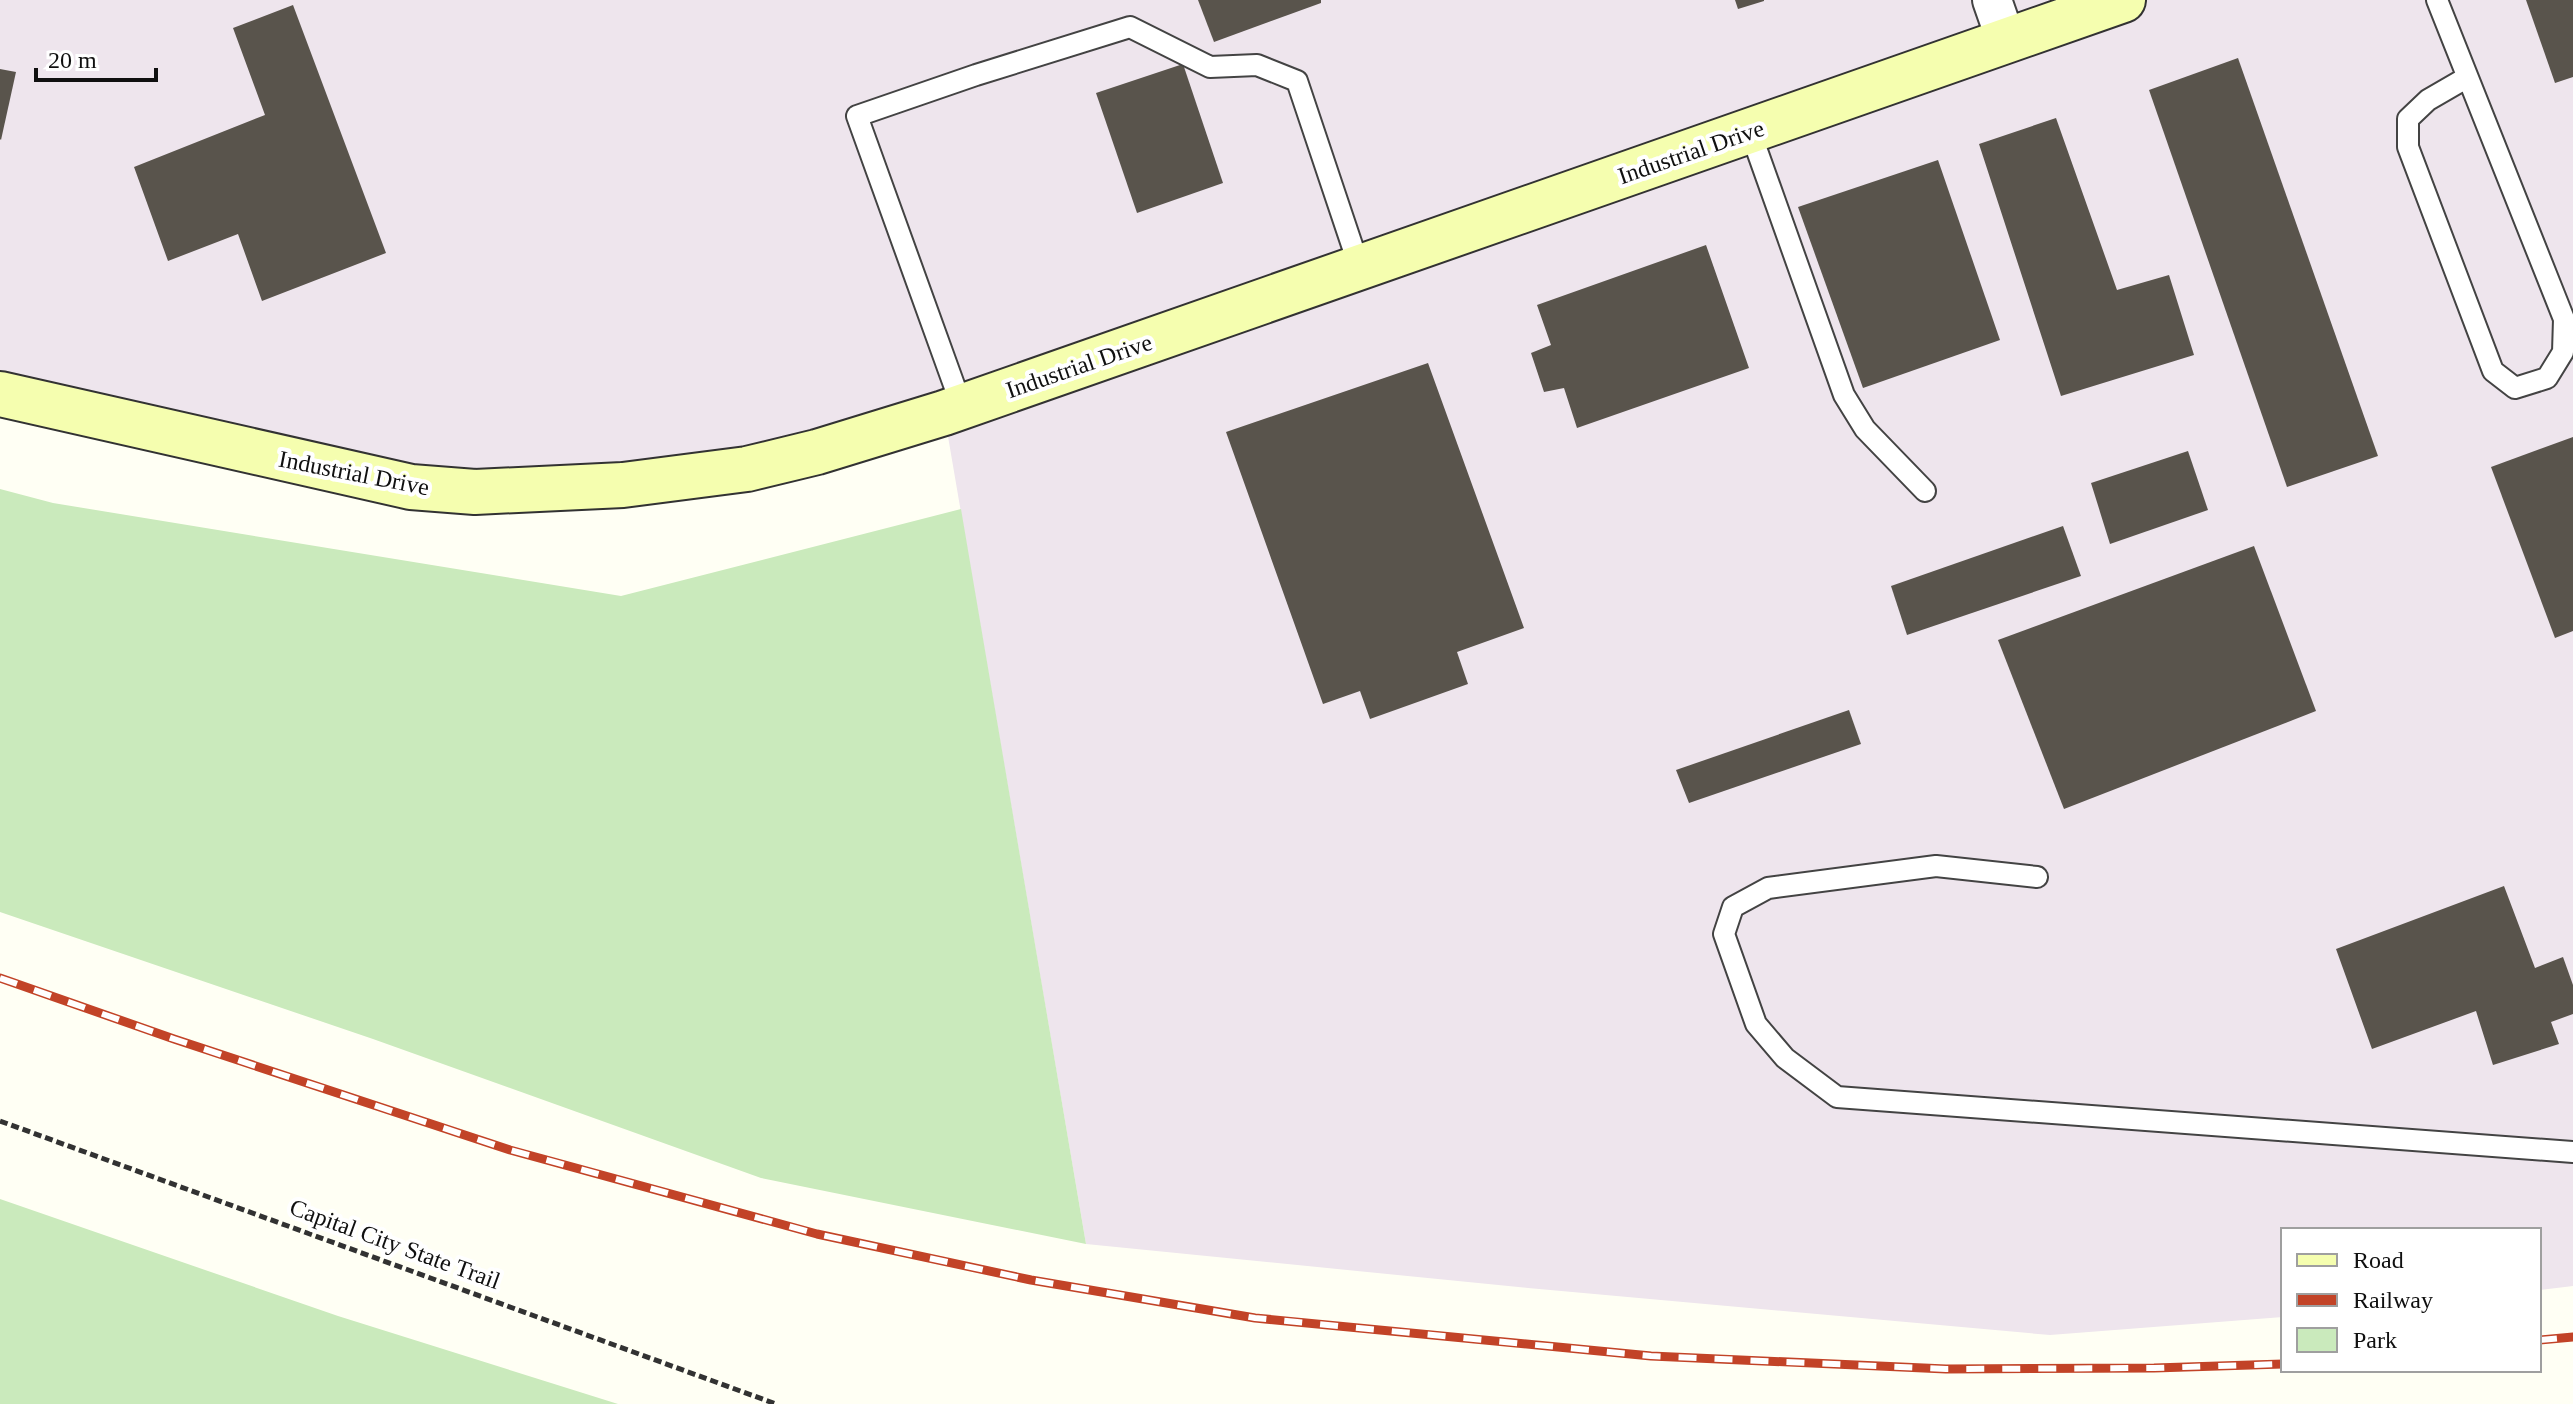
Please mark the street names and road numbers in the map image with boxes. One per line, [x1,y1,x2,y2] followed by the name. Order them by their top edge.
[1615,115,1767,189] street label: Industrial Drive
[1003,329,1155,403] street label: Industrial Drive
[277,446,431,500] street label: Industrial Drive
[286,1194,504,1294] street label: Capital City State Trail

